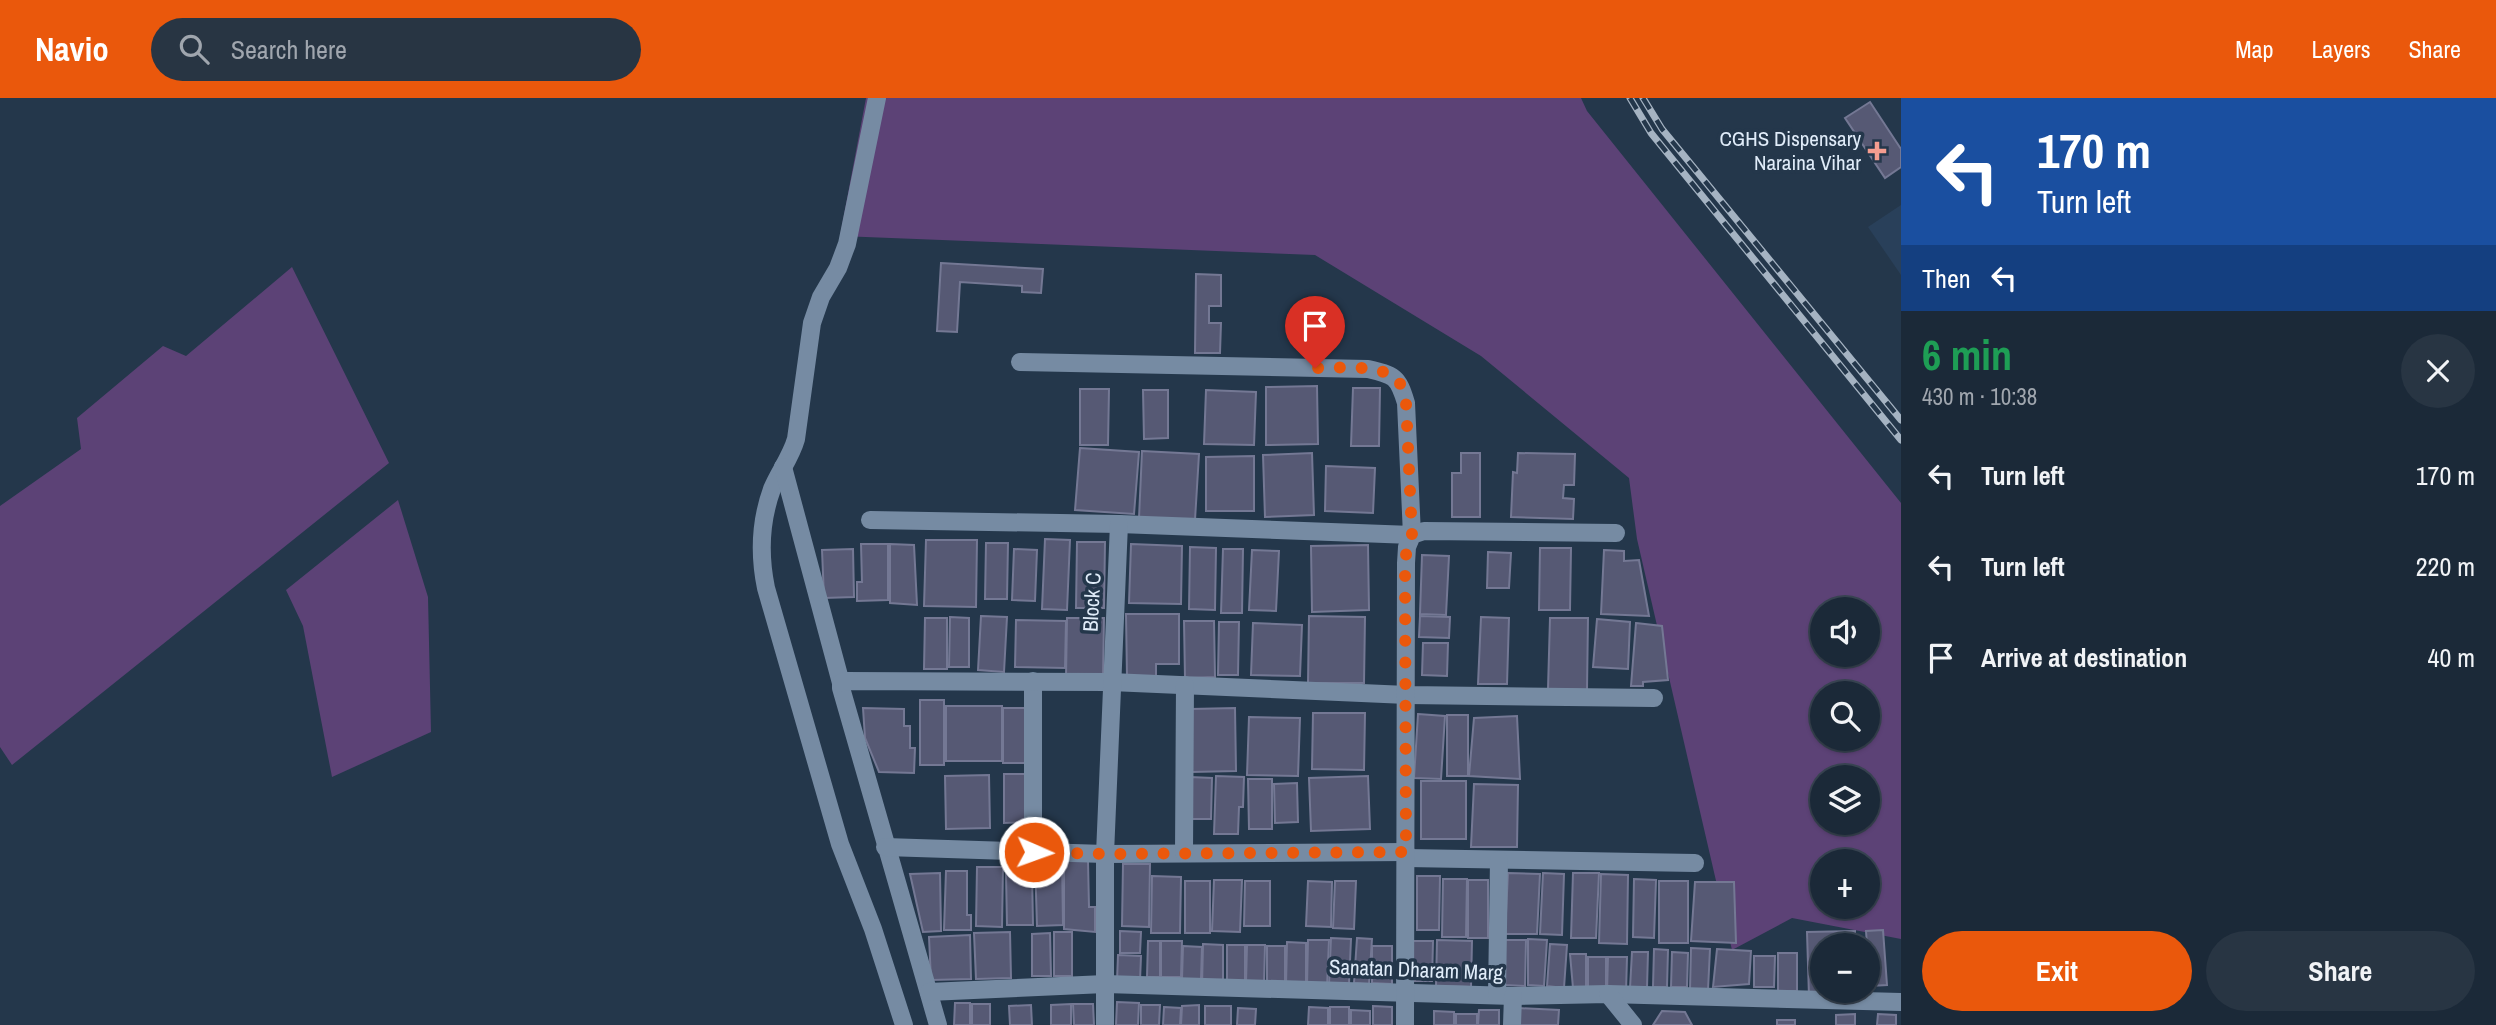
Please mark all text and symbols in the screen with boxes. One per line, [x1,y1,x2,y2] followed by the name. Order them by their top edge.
[151,18,641,81] search box
[35,27,109,71] text: Navio
[175,30,213,68] icon: search
[231,32,347,67] text: Search here
[2235,33,2273,65] text: Map
[2311,33,2370,65] text: Layers
[2408,33,2461,65] text: Share
[2037,117,2151,183] text: 170 m
[1719,124,1861,177] place label: CGHS Dispensary Naraina Vihar
[1922,126,2013,217] icon: left
[1867,141,1887,161] marker: CGHS Dispensary Naraina Vihar
[2037,180,2131,223] text: Turn left
[1985,259,2023,297] icon: left
[1922,261,1971,296] text: Then
[1285,296,1345,368] pin
[1296,307,1334,345] icon: arrive
[1922,327,2012,383] text: 6 min
[2401,334,2475,408] button: close
[1922,381,2037,412] text: 430 m · 10:38
[1922,457,1960,495] icon: left
[1981,458,2065,493] text: Turn left
[2416,458,2475,493] text: 170 m
[1922,548,1960,586] icon: left
[1981,549,2065,584] text: Turn left
[2416,549,2475,584] text: 220 m
[1075,572,1108,632] street label: Block C
[1810,597,1880,1003] map controls
[1810,597,1880,667] button: sound
[1922,639,1960,677] icon: arrive
[1981,640,2187,675] text: Arrive at destination
[2428,640,2475,675] text: 40 m
[1810,681,1880,751] button: search
[1810,765,1880,835] button: layers
[997,815,1071,889] position arrow
[1810,849,1880,919] button: +
[1922,931,2192,1011] button: Exit
[2206,931,2475,1011] button: Share
[1810,933,1880,1003] button: −
[1328,952,1504,987] street label: Sanatan Dharam Marg

